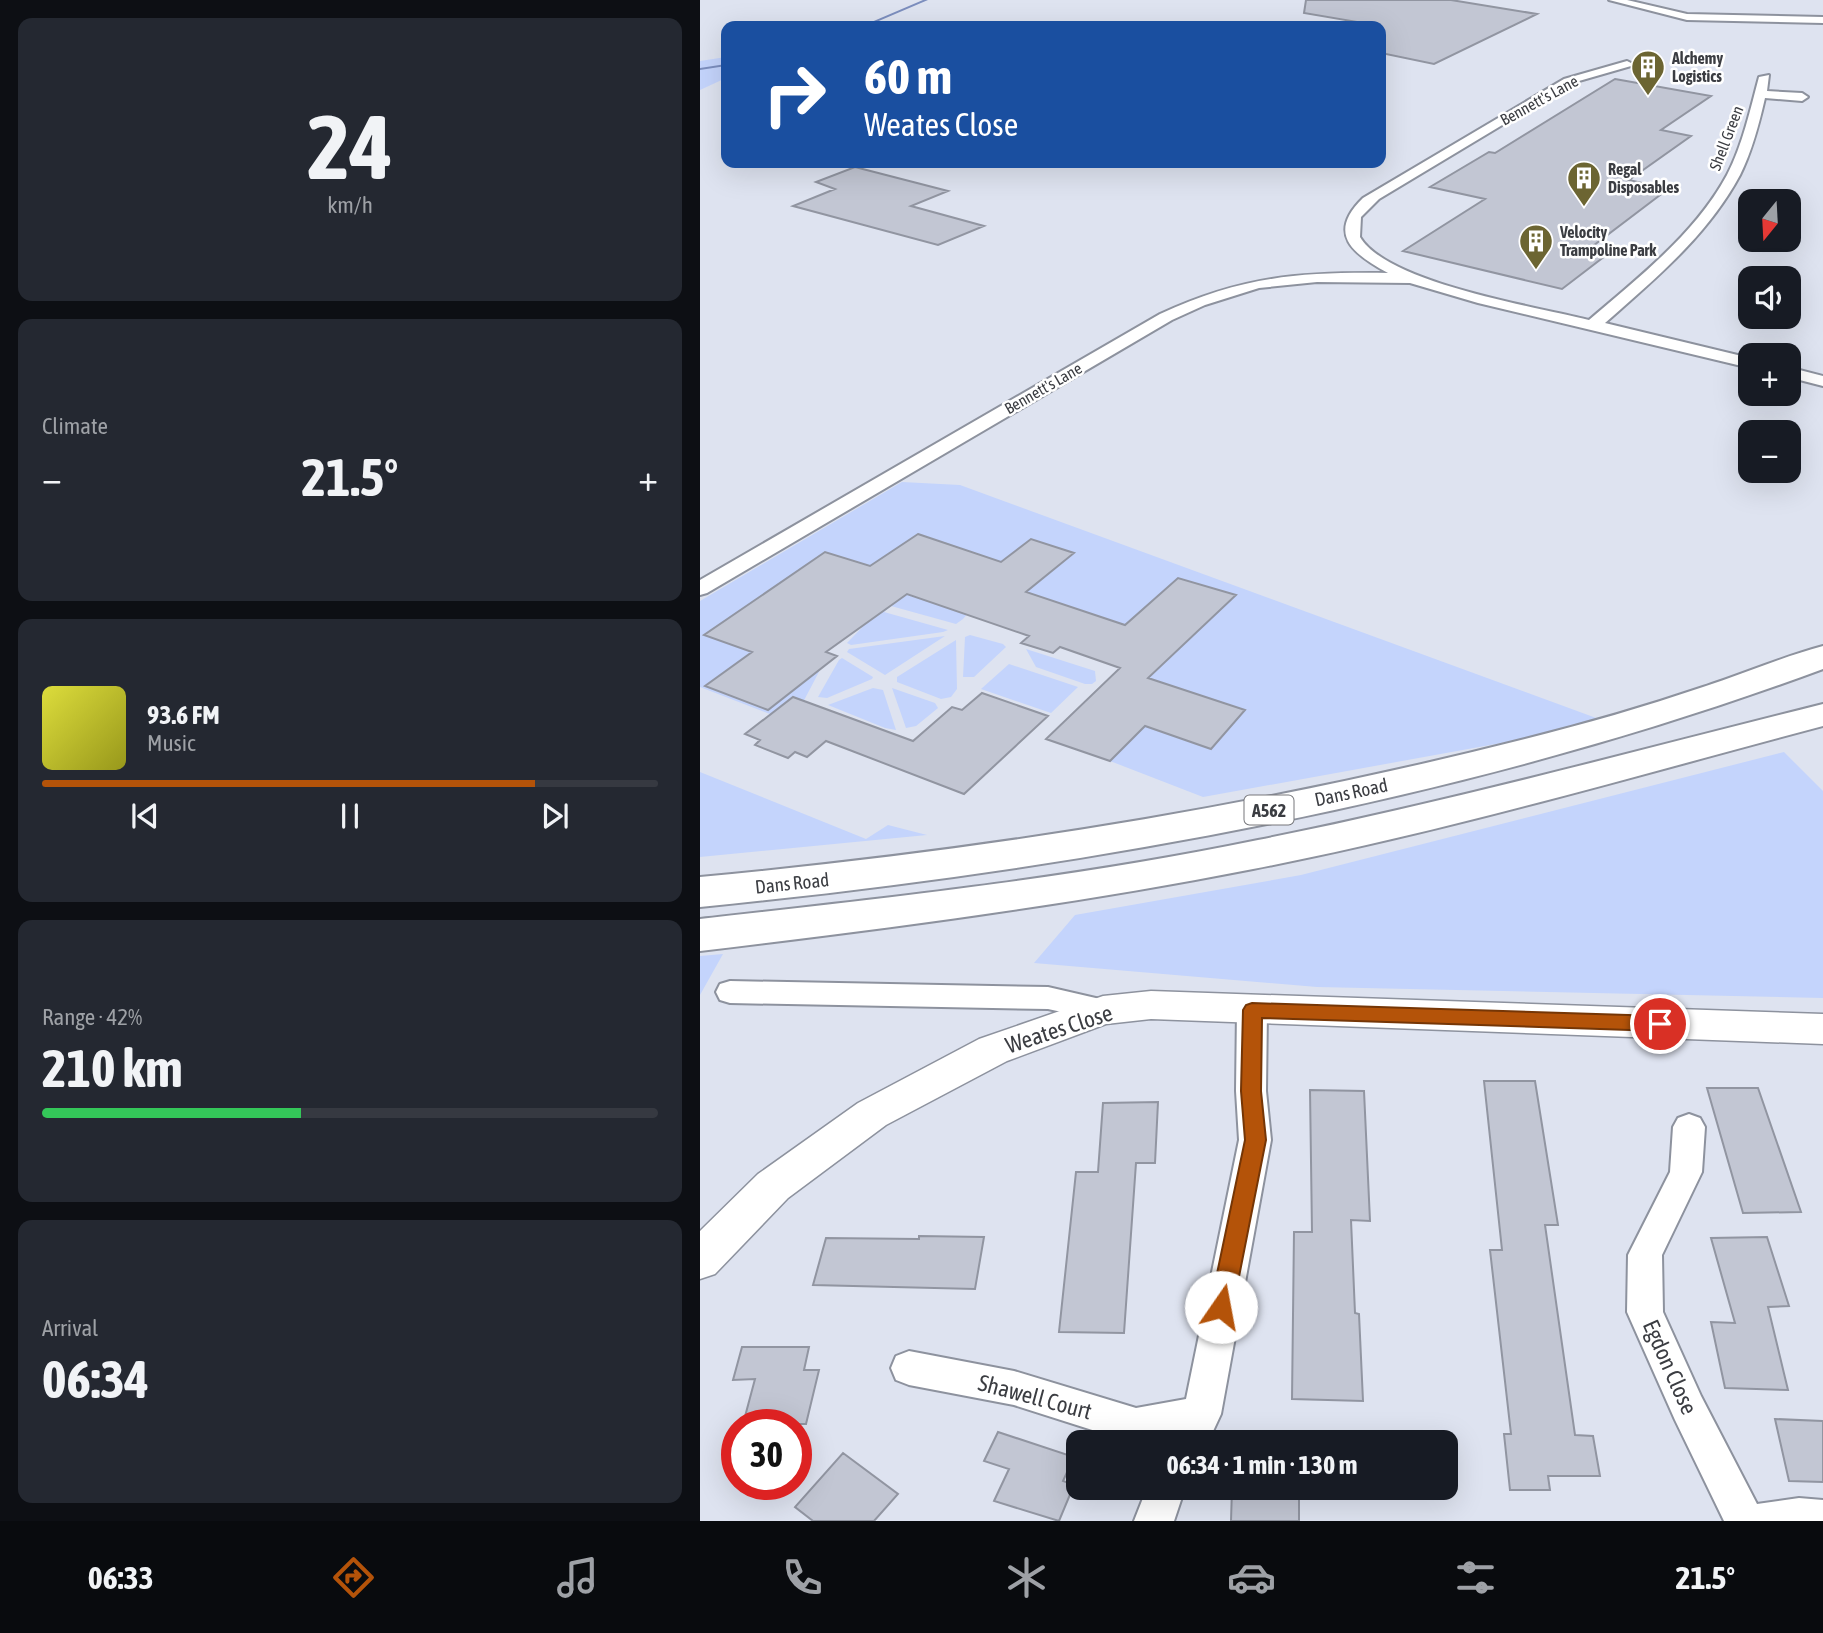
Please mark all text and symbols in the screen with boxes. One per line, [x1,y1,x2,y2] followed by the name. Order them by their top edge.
[864,48,952,104] text: 60 m
[1629,48,1667,97] building icon: Alchemy Logistics
[749,49,840,140] icon: right
[1671,49,1723,85] place label: Alchemy Logistics
[1497,71,1581,129] street label: Bennett's Lane
[307,94,393,198] text: 24
[1705,103,1747,173] street label: Shell Green
[864,106,1018,143] text: Weates Close
[1565,159,1603,208] building icon: Regal Disposables
[1608,160,1679,196] place label: Regal Disposables
[1738,189,1801,252] north arrow
[1738,189,1801,483] map controls
[327,192,373,218] text: km/h
[1517,222,1555,271] building icon: Velocity Trampoline Park
[1559,223,1657,259] place label: Velocity Trampoline Park
[1738,266,1801,329] button: sound
[1738,343,1801,406] button: +
[1001,359,1085,417] street label: Bennett's Lane
[42,413,108,439] text: Climate
[1738,420,1801,483] button: −
[302,447,398,507] text: 21.5°
[42,456,62,499] text: −
[638,456,658,499] text: +
[147,700,220,730] text: 93.6 FM
[147,730,195,756] text: Music
[1312,774,1390,810] street label: Dans Road
[1244,796,1294,824] road number: A562
[126,797,164,835] icon: previous
[331,797,369,835] icon: pause
[536,797,574,835] icon: next
[754,868,830,898] street label: Dans Road
[1630,994,1690,1054] pin
[1002,1000,1116,1058] street label: Weates Close
[42,1004,142,1030] text: Range · 42%
[1641,1005,1679,1043] icon: arrive
[42,1038,183,1098] text: 210 km
[1184,1270,1258,1344] position arrow
[42,1315,98,1341] text: Arrival
[1638,1316,1702,1418] street label: Egdon Close
[42,1349,149,1409] text: 06:34
[975,1369,1095,1425] street label: Shawell Court
[721,1409,812,1500] speed limit sign: 30
[1167,1450,1357,1480] text: 06:34 · 1 min · 130 m
[329,1553,378,1602] icon: directions
[553,1553,602,1602] icon: music
[778,1553,827,1602] icon: phone
[1002,1553,1051,1602] icon: climate
[1227,1553,1276,1602] icon: car
[1451,1553,1500,1602] icon: filters
[88,1559,154,1596] text: 06:33
[1676,1559,1735,1596] text: 21.5°

